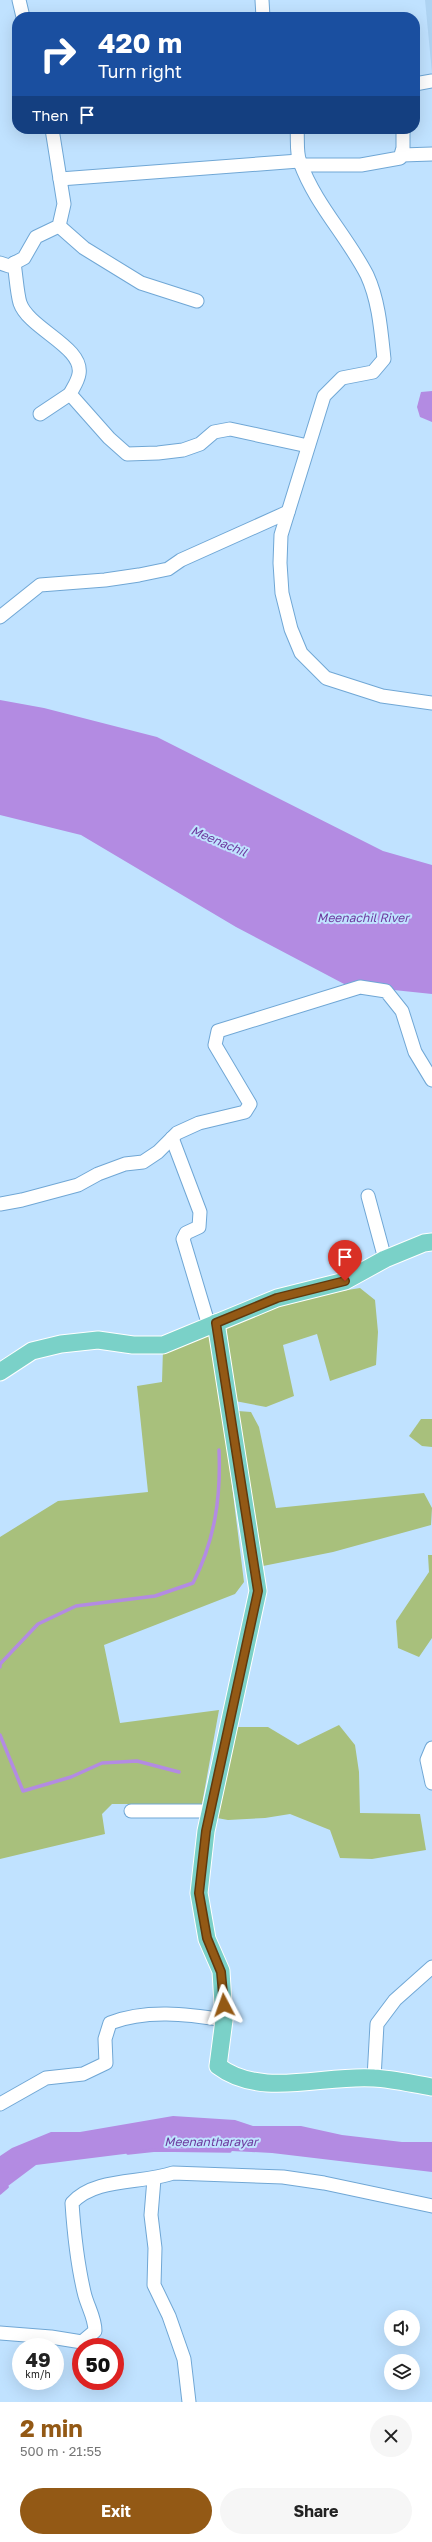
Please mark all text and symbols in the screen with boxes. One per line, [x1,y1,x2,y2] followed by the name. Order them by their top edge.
[98,26,182,59] text: 420 m
[32,28,84,80] icon: right
[98,60,182,82] text: Turn right
[76,104,98,126] icon: arrive
[32,106,68,124] text: Then
[189,822,250,860] water label: Meenachil
[317,910,411,925] water label: Meenachil River
[328,1240,362,1281] pin
[334,1246,356,1268] icon: arrive
[203,1984,245,2026] position arrow
[164,2134,260,2149] water label: Meenantharayar
[384,2310,420,2390] map controls
[384,2310,420,2346] button: sound
[72,2338,124,2390] speed limit sign: 50
[25,2347,51,2371] text: 49
[384,2354,420,2390] button: layers
[25,2368,51,2380] text: km/h
[20,2413,83,2442] text: 2 min
[370,2415,412,2457] button: close
[20,2443,102,2459] text: 500 m · 21:55
[20,2488,212,2534] button: Exit
[220,2488,412,2534] button: Share

